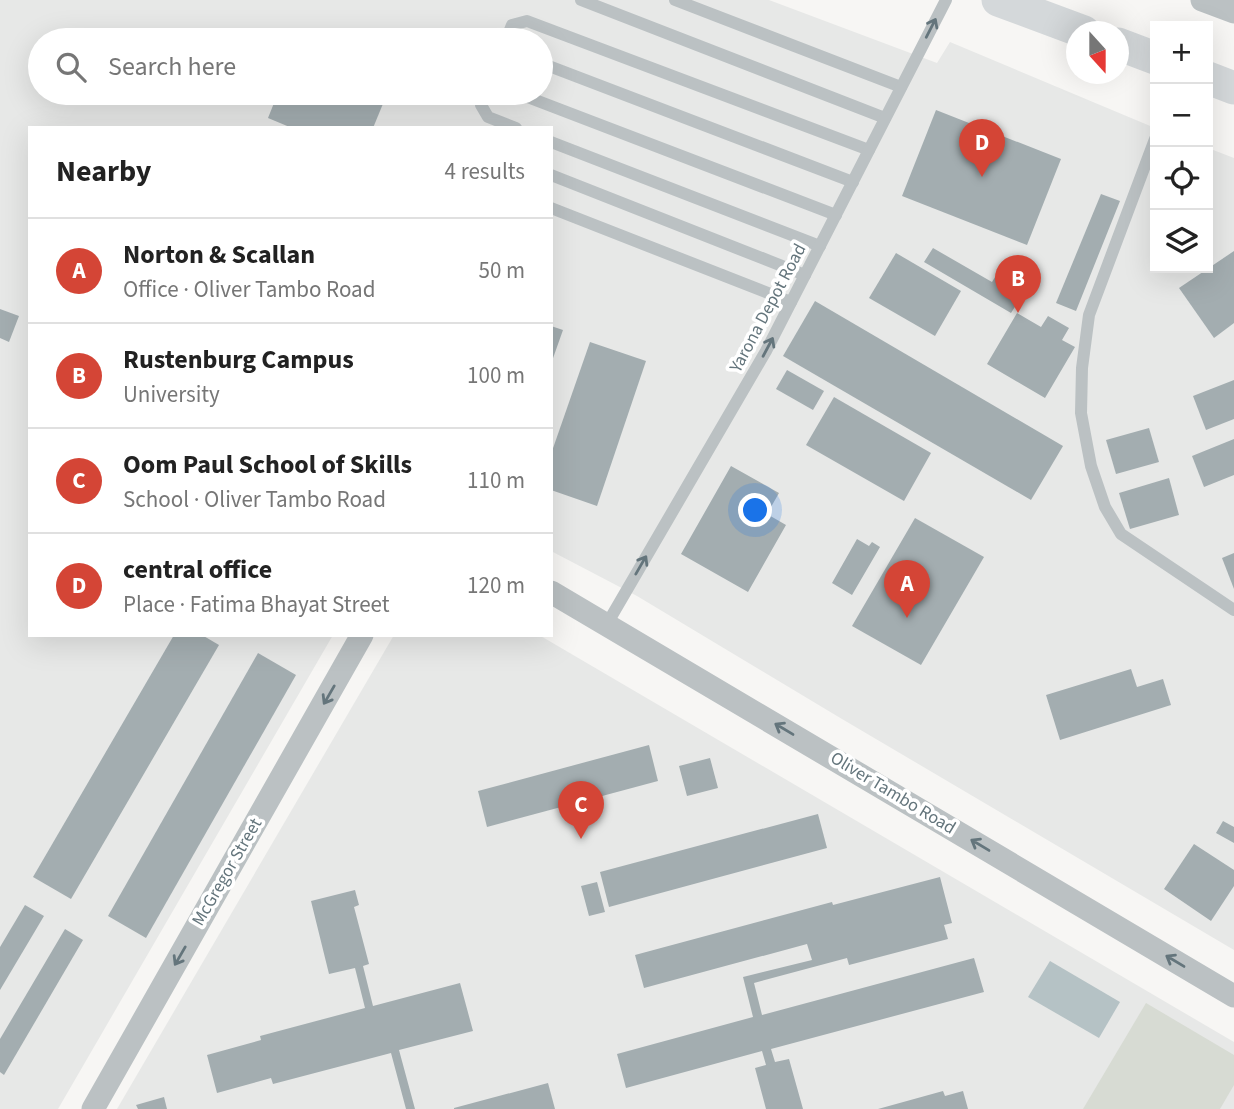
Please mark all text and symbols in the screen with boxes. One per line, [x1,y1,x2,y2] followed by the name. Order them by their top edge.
[925,18,939,39] one-way arrow
[1066,21,1129,84] north arrow
[1150,21,1213,273] map controls
[1150,21,1213,84] button: +
[28,28,553,105] search box
[52,48,90,86] icon: search
[108,48,236,85] text: Search here
[1150,84,1213,147] button: −
[959,119,1005,177] pin: D
[1150,147,1213,210] button: locate
[56,150,151,193] text: Nearby
[445,155,525,188] text: 4 results
[1150,210,1213,273] button: layers
[123,236,315,273] text: Norton & Scallan
[723,239,812,378] street label: Yarona Depot Road
[72,254,86,287] text: A
[478,254,525,287] text: 50 m
[995,255,1041,313] pin: B
[123,273,375,306] text: Office · Oliver Tambo Road
[761,338,775,358] one-way arrow
[123,341,354,378] text: Rustenburg Campus
[72,359,86,392] text: B
[467,359,525,392] text: 100 m
[123,378,220,411] text: University
[123,446,412,483] text: Oom Paul School of Skills
[72,464,86,497] text: C
[467,464,525,497] text: 110 m
[123,483,386,516] text: School · Oliver Tambo Road
[738,493,772,527] your location
[123,551,272,588] text: central office
[635,556,649,576] one-way arrow
[884,560,930,618] pin: A
[72,569,86,602] text: D
[467,569,525,602] text: 120 m
[123,588,390,621] text: Place · Fatima Bhayat Street
[322,684,336,704] one-way arrow
[774,722,794,736] one-way arrow
[826,746,960,840] street label: Oliver Tambo Road
[558,781,604,839] pin: C
[186,813,268,931] street label: McGregor Street
[970,838,990,852] one-way arrow
[173,945,186,966] one-way arrow
[1166,954,1186,968] one-way arrow

